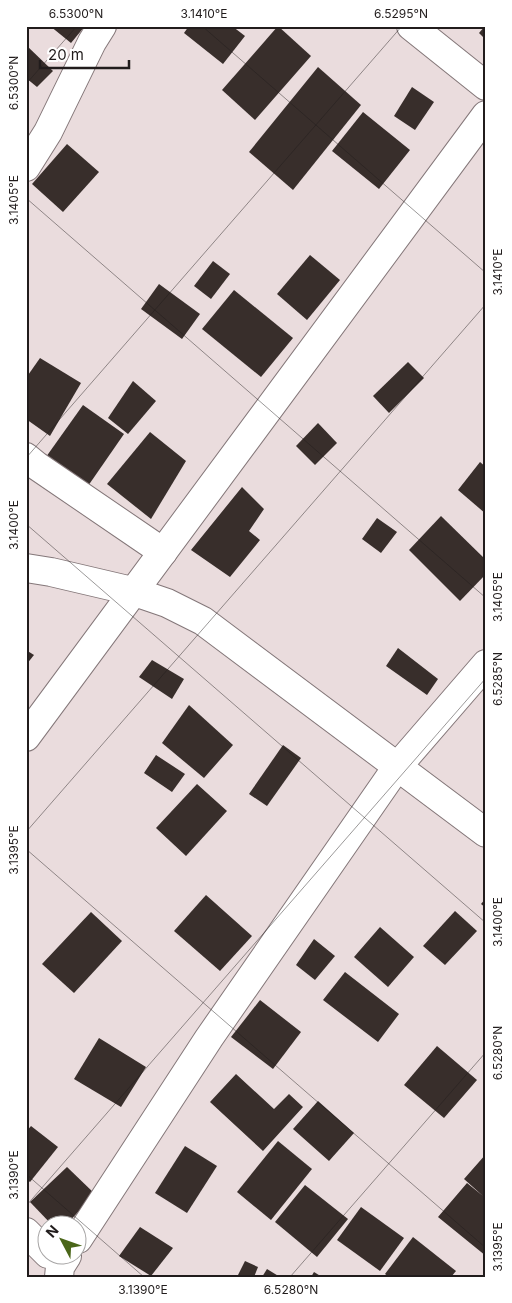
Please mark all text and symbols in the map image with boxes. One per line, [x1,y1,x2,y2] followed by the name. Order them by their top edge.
[49,6,103,21] text: 6.5300°N
[180,6,228,21] text: 3.1410°E
[374,6,428,21] text: 6.5295°N
[40,38,129,70] scale bar
[48,45,84,64] text: 20 m
[6,56,21,110] text: 6.5300°N
[6,175,21,225] text: 3.1405°E
[490,248,505,296] text: 3.1410°E
[6,500,21,550] text: 3.1400°E
[490,572,505,622] text: 3.1405°E
[490,652,505,706] text: 6.5285°N
[6,825,21,875] text: 3.1395°E
[490,897,505,947] text: 3.1400°E
[490,1026,505,1080] text: 6.5280°N
[6,1150,21,1200] text: 3.1390°E
[38,1216,88,1266] north arrow
[42,1222,62,1241] text: N
[490,1222,505,1272] text: 3.1395°E
[118,1282,168,1297] text: 3.1390°E
[264,1282,318,1297] text: 6.5280°N

